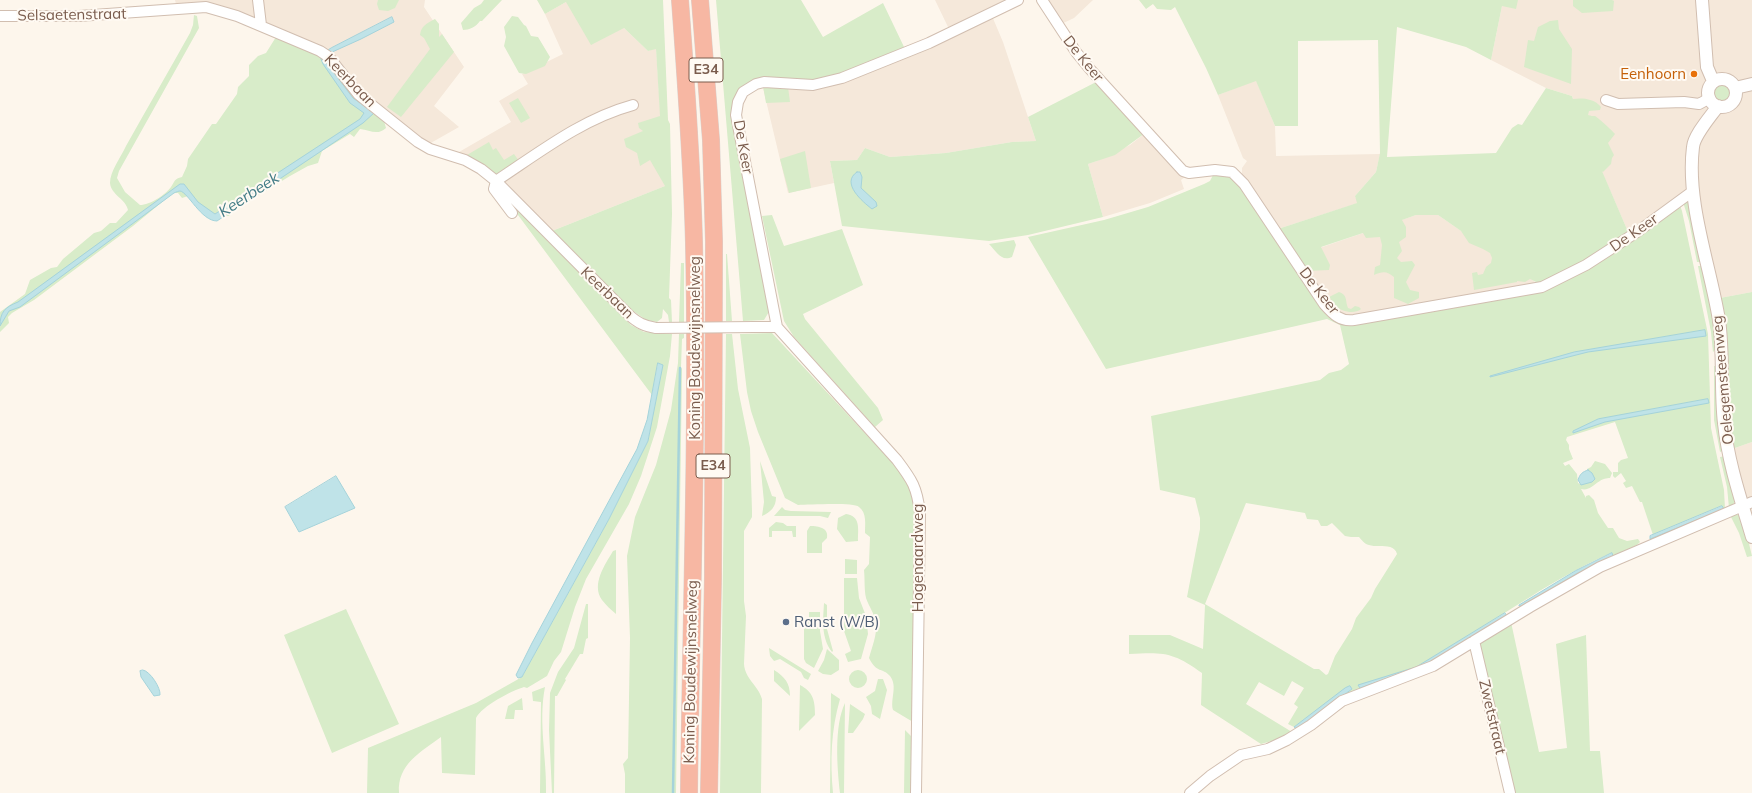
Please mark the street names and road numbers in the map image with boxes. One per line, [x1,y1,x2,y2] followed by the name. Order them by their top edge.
[17,5,127,25] street label: Selsaetenstraat
[1059,32,1107,86] street label: De Keer
[320,51,380,111] street label: Keerbaan
[689,58,723,82] road number: E34
[729,119,757,175] street label: De Keer
[1607,210,1661,256] street label: De Keer
[686,256,704,440] street label: Koning Boudewijnsnelweg
[577,263,637,323] street label: Keerbaan
[1295,264,1343,318] street label: De Keer
[1708,315,1738,445] street label: Oelegemsteenweg
[696,454,730,478] road number: E34
[909,504,927,612] street label: Hogenaardweg
[680,580,702,764] street label: Koning Boudewijnsnelweg
[1475,678,1509,756] street label: Zwetstraat

